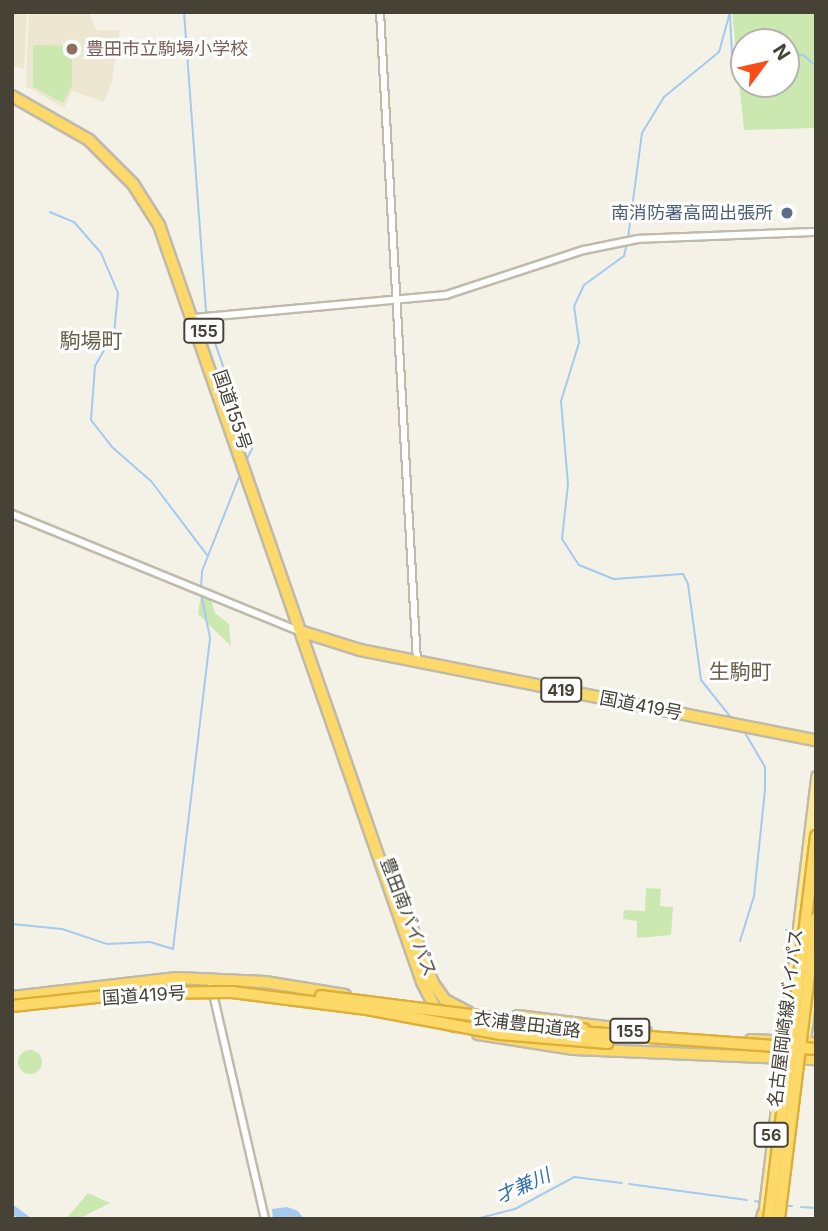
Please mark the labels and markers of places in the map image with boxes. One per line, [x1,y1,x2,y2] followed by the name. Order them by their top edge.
[86,38,248,60] place label: 豊田市立駒場小学校
[64,41,80,57] marker: 豊田市立駒場小学校
[611,202,773,224] place label: 南消防署高岡出張所
[779,205,795,221] marker: 南消防署高岡出張所

